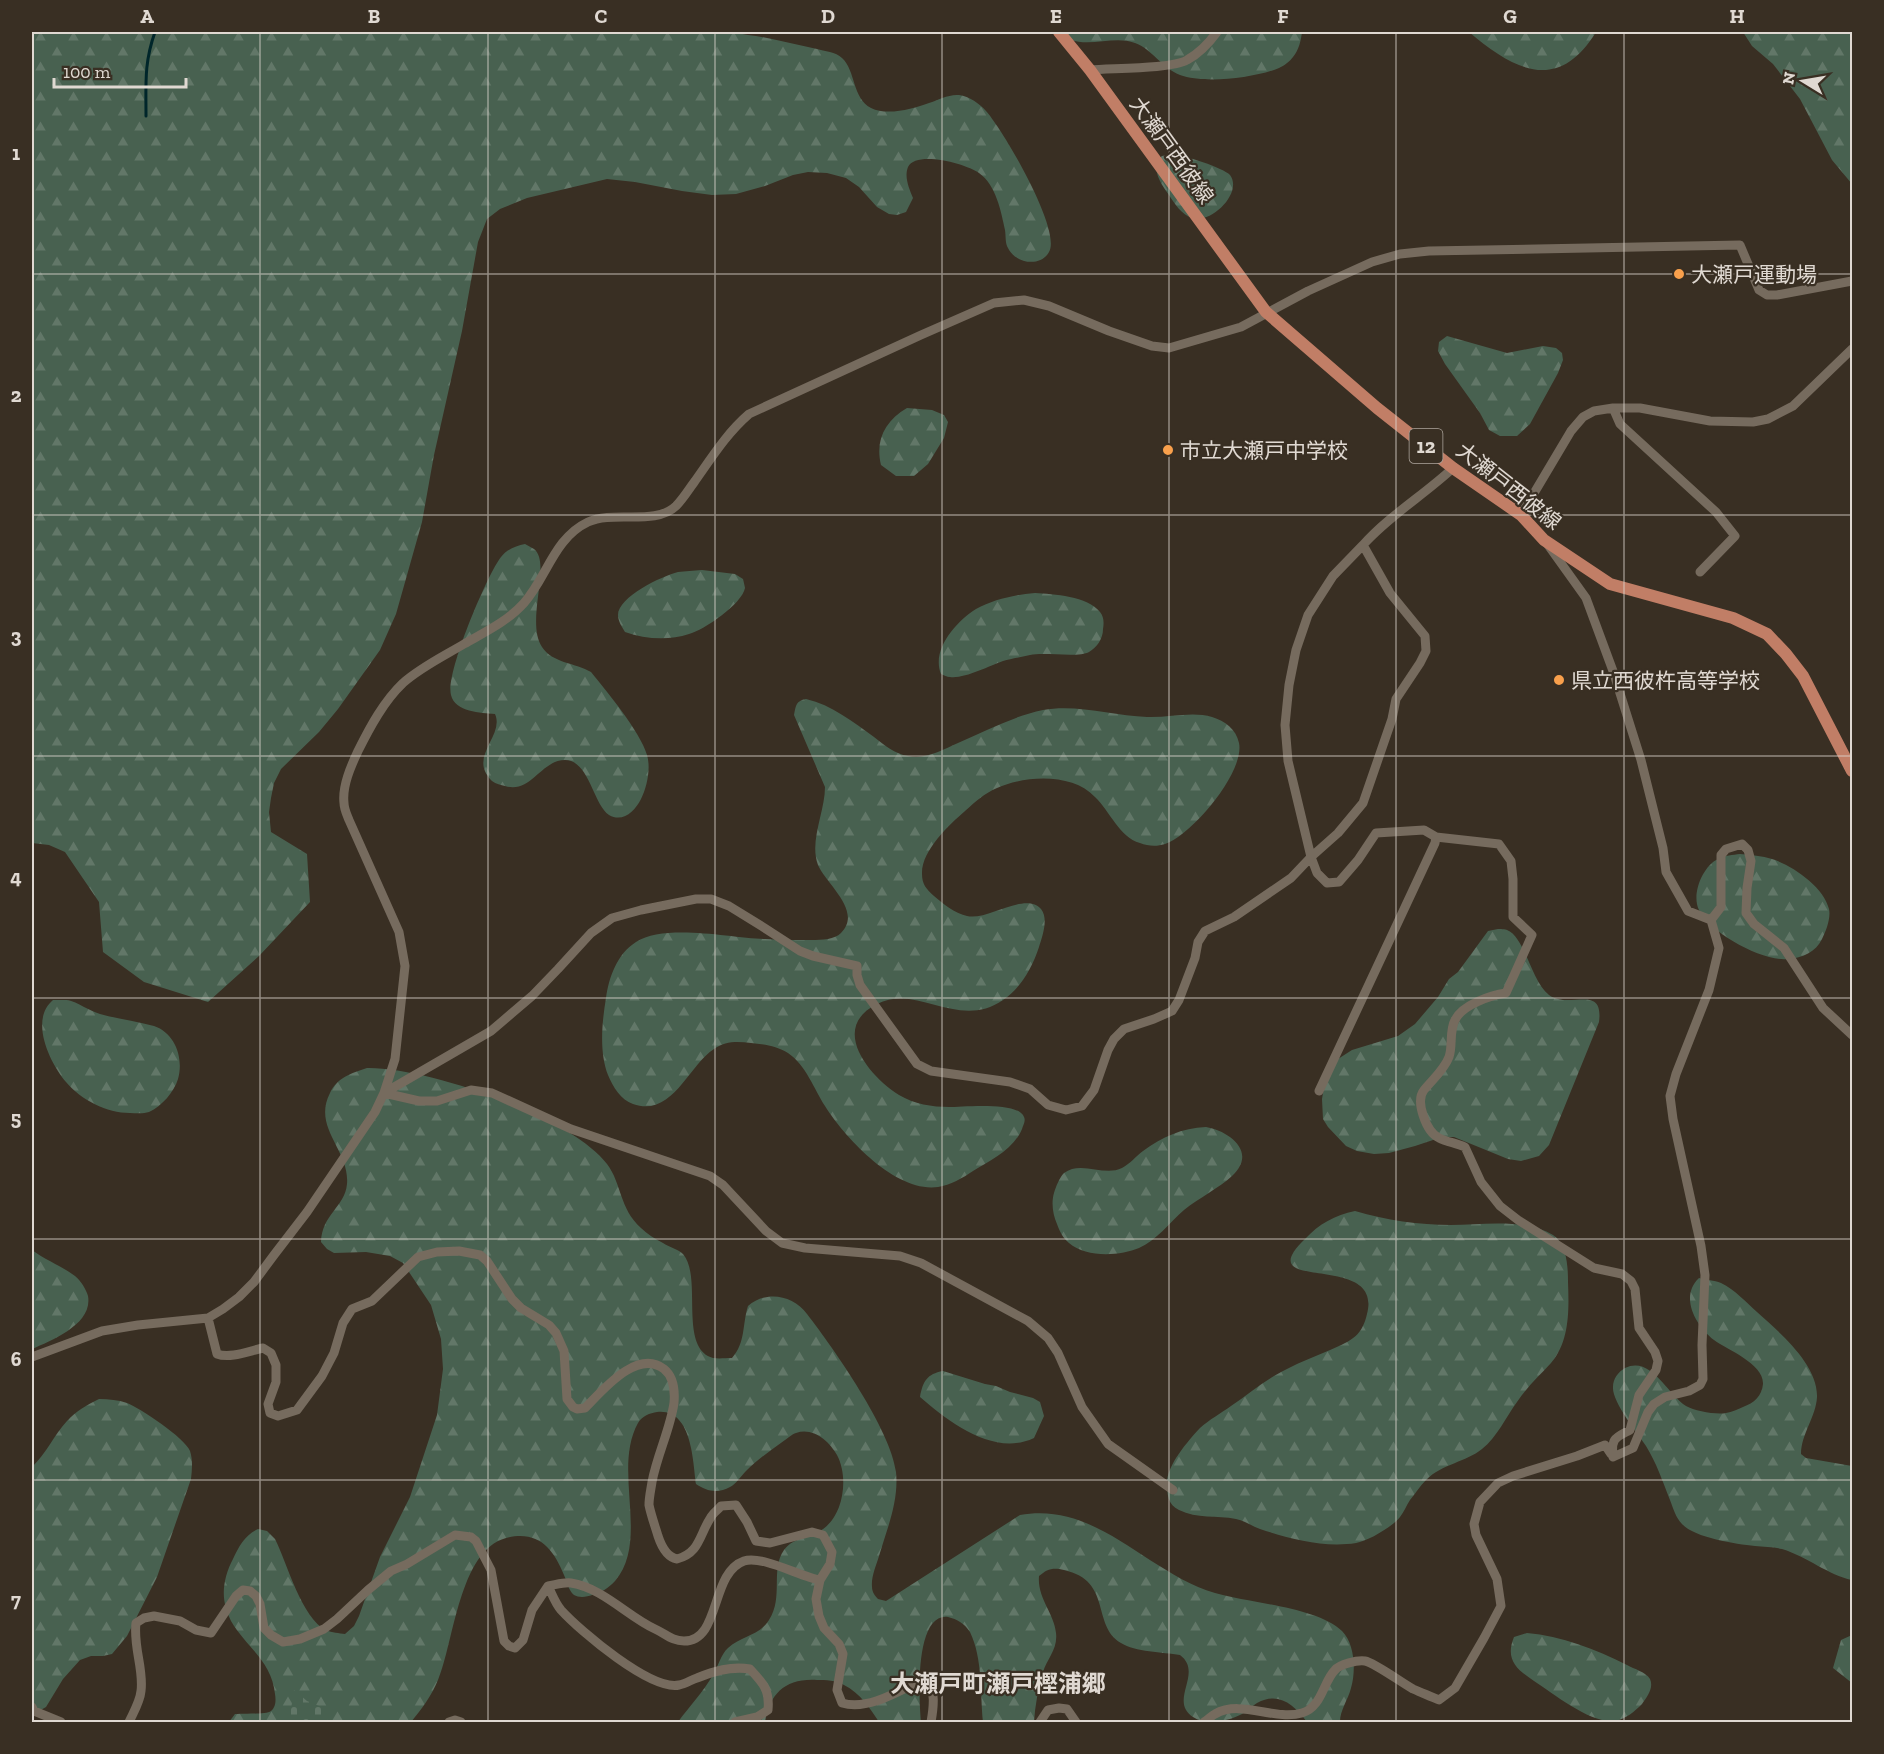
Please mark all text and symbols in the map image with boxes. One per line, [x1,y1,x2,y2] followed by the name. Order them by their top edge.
[140,4,154,28] text: A
[368,4,380,28] text: B
[595,4,608,28] text: C
[821,4,835,28] text: D
[1050,4,1062,28] text: E
[1277,4,1289,28] text: F
[1503,4,1517,28] text: G
[1729,4,1745,28] text: H
[54,51,186,89] scale bar
[1773,51,1833,111] north arrow
[63,61,111,83] text: 100 m
[1778,70,1799,86] text: N
[1125,92,1219,208] street label: 大瀬戸西彼線
[12,141,20,165] text: 1
[1691,262,1817,287] place label: 大瀬戸運動場
[1672,267,1686,281] marker: 大瀬戸運動場
[11,383,22,407] text: 2
[1410,429,1442,463] road number: 12
[1452,437,1566,535] street label: 大瀬戸西彼線
[1180,438,1348,463] place label: 市立大瀬戸中学校
[1161,443,1175,457] marker: 市立大瀬戸中学校
[11,624,22,648] text: 3
[1571,668,1760,693] place label: 県立西彼杵高等学校
[1552,673,1566,687] marker: 県立西彼杵高等学校
[10,865,22,889] text: 4
[11,1106,21,1130] text: 5
[11,1347,22,1371] text: 6
[11,1588,21,1612] text: 7
[890,1669,1106,1698] district label: 大瀬戸町瀬戸樫浦郷

